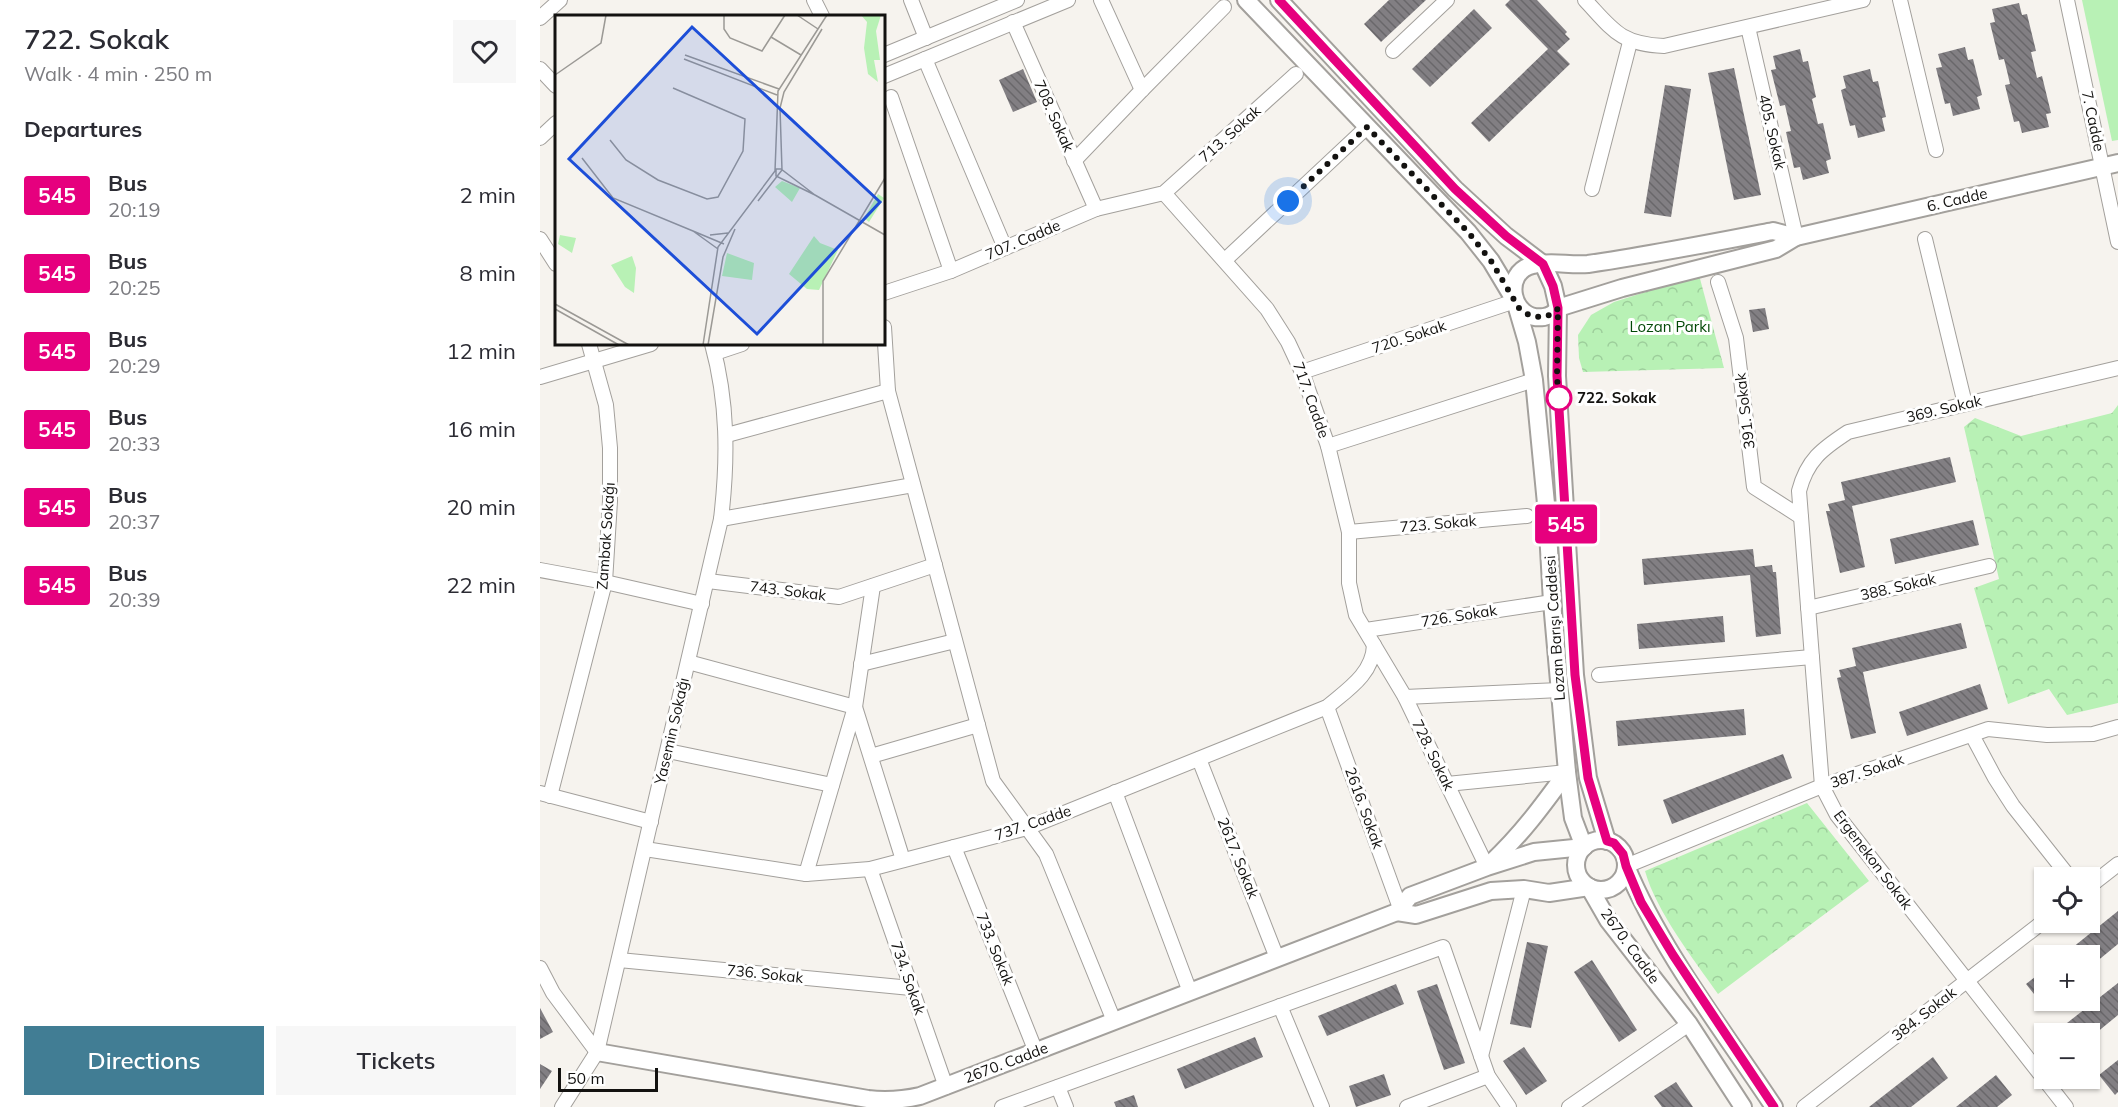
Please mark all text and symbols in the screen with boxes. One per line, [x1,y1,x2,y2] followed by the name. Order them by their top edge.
[555,15,885,345] inset map
[453,20,516,83] button: heart
[24,21,169,56] text: 722. Sokak
[24,61,212,86] text: Walk · 4 min · 250 m
[1030,77,1079,155] street label: 708. Sokak
[2078,89,2109,153] street label: 7. Cadde
[1755,92,1790,172] street label: 405. Sokak
[1195,101,1265,166] street label: 713. Sokak
[24,115,142,143] text: Departures
[108,169,147,197] text: Bus
[460,181,516,209] text: 2 min
[38,182,76,208] text: 545
[1925,183,1989,216] street label: 6. Cadde
[1273,186,1303,216] your location
[108,197,161,222] text: 20:19
[982,215,1063,264] street label: 707. Cadde
[108,247,147,275] text: Bus
[460,259,516,287] text: 8 min
[38,260,76,286] text: 545
[108,275,161,300] text: 20:25
[1369,316,1448,357] street label: 720. Sokak
[1629,317,1711,336] park label: Lozan Parkı
[108,325,147,353] text: Bus
[446,337,516,365] text: 12 min
[38,338,76,364] text: 545
[108,353,161,378] text: 20:29
[1289,359,1334,440] street label: 717. Cadde
[1730,372,1759,450] street label: 391. Sokak
[1546,385,1572,411] marker: 722. Sokak
[1577,388,1657,407] place label: 722. Sokak
[1904,391,1984,426] street label: 369. Sokak
[108,403,147,431] text: Bus
[446,415,516,443] text: 16 min
[38,416,76,442] text: 545
[108,431,161,456] text: 20:33
[108,481,147,509] text: Bus
[592,482,619,590] street label: Zambak Sokağı
[446,493,516,521] text: 20 min
[38,494,76,520] text: 545
[1532,504,1600,544] line badge: 545
[108,509,161,534] text: 20:37
[1399,511,1477,536] street label: 723. Sokak
[1547,511,1585,537] text: 545
[1540,555,1569,701] street label: Lozan Barışı Caddesi
[108,559,147,587] text: Bus
[1858,569,1938,604] street label: 388. Sokak
[446,571,516,599] text: 22 min
[38,572,76,598] text: 545
[749,576,828,605] street label: 743. Sokak
[108,587,161,612] text: 20:39
[1420,600,1499,631] street label: 726. Sokak
[650,676,693,787] street label: Yasemin Sokağı
[1408,716,1459,794] street label: 728. Sokak
[1828,749,1906,792] street label: 387. Sokak
[1341,764,1388,852] street label: 2616. Sokak
[992,801,1074,844] street label: 737. Cadde
[1830,806,1917,913] street label: Ergenekon Sokak
[1214,815,1263,901] street label: 2617. Sokak
[2034,867,2100,1089] map controls
[2034,867,2100,933] button: locate
[1597,904,1664,987] street label: 2670. Cadde
[972,910,1019,988] street label: 733. Sokak
[887,939,930,1017] street label: 734. Sokak
[2034,945,2100,1011] button: +
[726,960,804,987] street label: 736. Sokak
[1888,982,1960,1045] street label: 384. Sokak
[2034,1023,2100,1089] button: −
[24,1026,264,1095] button: Directions
[276,1026,516,1095] button: Tickets
[961,1038,1051,1087] street label: 2670. Cadde
[558,1065,658,1092] scale bar
[567,1068,604,1088] text: 50 m

